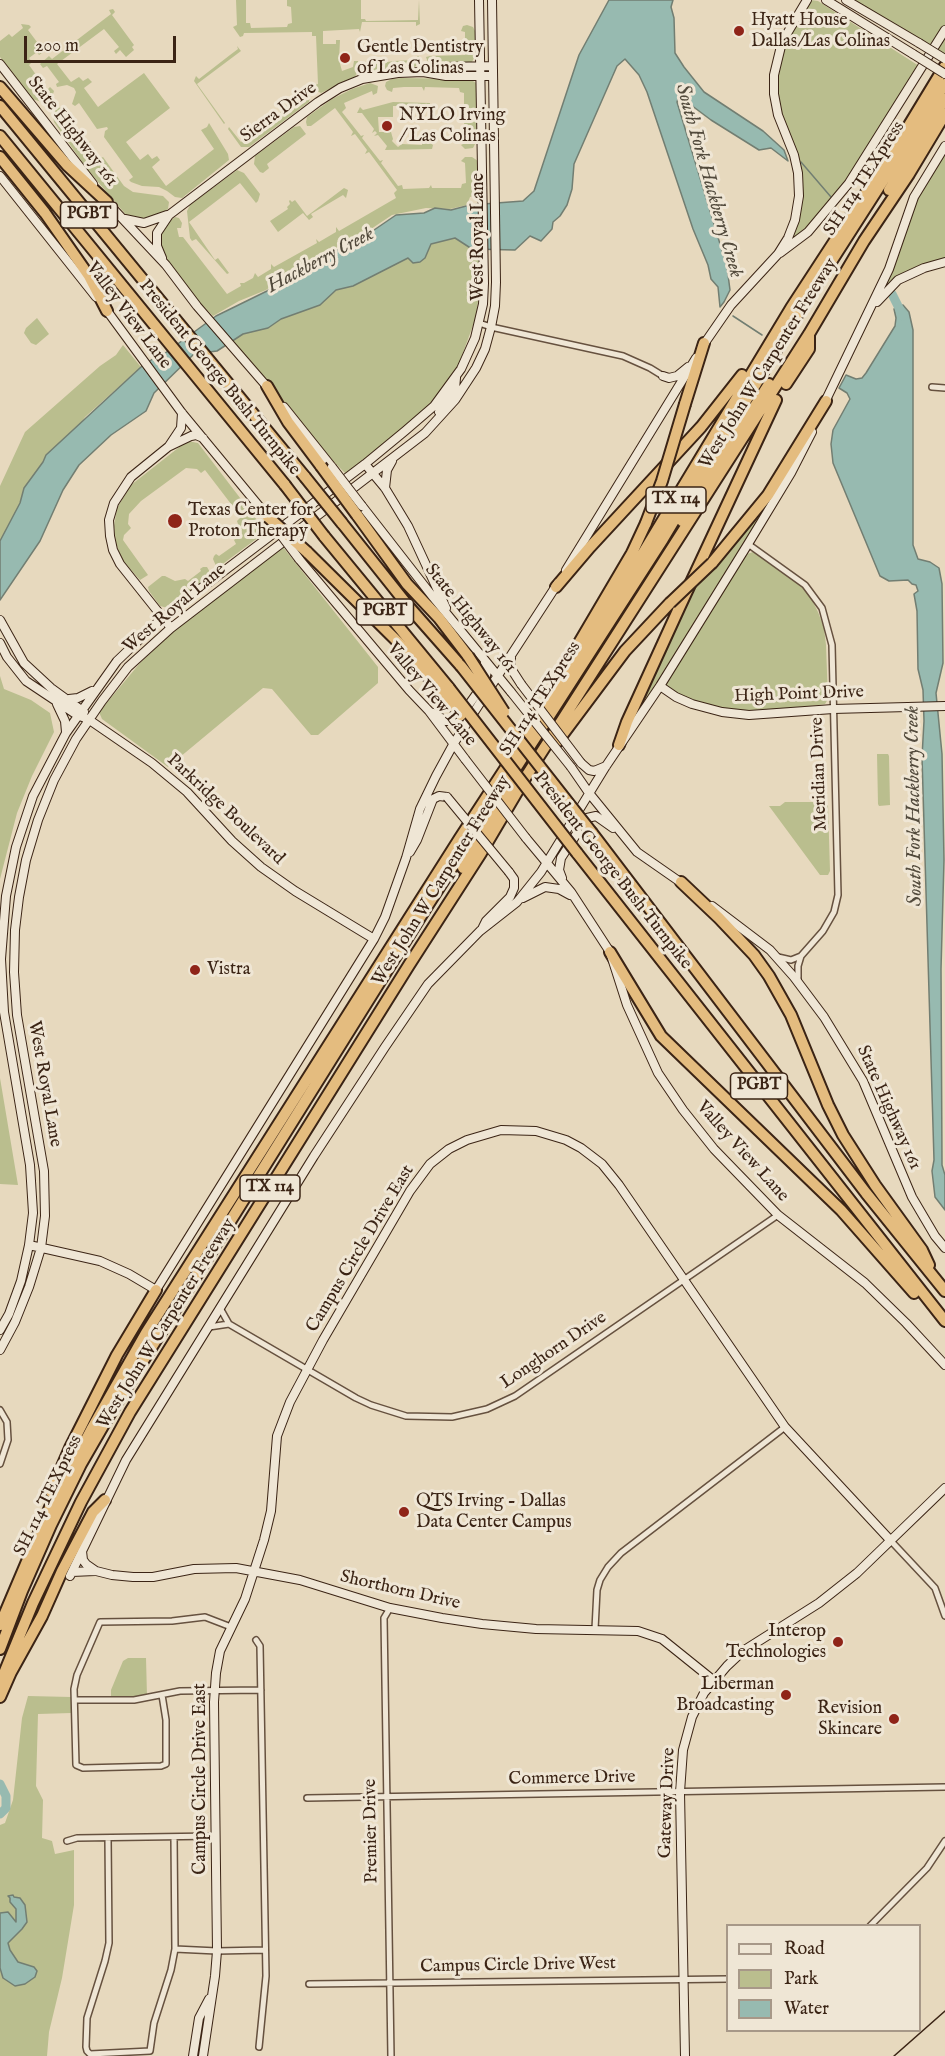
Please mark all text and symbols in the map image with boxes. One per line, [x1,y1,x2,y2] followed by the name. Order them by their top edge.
[751,10,890,52] place label: Hyatt House Dallas/Las Colinas
[27,24,178,62] scale bar
[732,24,746,38] marker: Hyatt House Dallas/Las Colinas
[35,35,79,58] text: 200 m
[357,37,484,80] place label: Gentle Dentistry of Las Colinas
[338,51,352,65] marker: Gentle Dentistry of Las Colinas
[22,73,122,191] street label: State Highway 161
[237,78,321,148] street label: Sierra Drive
[669,81,747,281] water label: South Fork Hackberry Creek
[399,105,505,148] place label: NYLO Irving / Las Colinas
[820,118,910,240] street label: SH 114 TEXpress
[380,119,394,133] marker: NYLO Irving / Las Colinas
[468,173,490,301] street label: West Royal Lane
[60,202,118,228] road number: PGBT
[263,223,379,299] water label: Hackberry Creek
[695,255,843,473] street label: West John W Carpenter Freeway
[81,258,175,374] street label: Valley View Lane
[133,276,305,480] street label: President George Bush Turnpike
[646,487,706,513] road number: TX 114
[188,500,313,542] place label: Texas Center for Proton Therapy
[166,512,184,530] marker: Texas Center for Proton Therapy
[119,560,231,658] street label: West Royal Lane
[419,560,521,678] street label: State Highway 161
[356,599,414,625] road number: PGBT
[496,638,586,760] street label: SH 114 TEXpress
[382,639,480,751] street label: Valley View Lane
[734,682,864,708] street label: High Point Drive
[901,706,929,906] water label: South Fork Hackberry Creek
[807,717,833,831] street label: Meridian Drive
[162,750,288,870] street label: Parkridge Boulevard
[528,768,696,974] street label: President George Bush Turnpike
[368,772,516,990] street label: West John W Carpenter Freeway
[207,959,250,981] place label: Vistra
[188,963,202,977] marker: Vistra
[22,1019,66,1149] street label: West Royal Lane
[851,1042,925,1174] street label: State Highway 161
[730,1073,788,1099] road number: PGBT
[691,1097,793,1207] street label: Valley View Lane
[302,1161,420,1337] street label: Campus Circle Drive East
[240,1175,300,1201] road number: TX 114
[93,1215,241,1433] street label: West John W Carpenter Freeway
[497,1308,611,1394] street label: Longhorn Drive
[10,1432,88,1560] street label: SH 114 TEXpress
[416,1491,572,1534] place label: QTS Irving - Dallas Data Center Campus
[397,1505,411,1519] marker: QTS Irving - Dallas Data Center Campus
[338,1567,462,1615] street label: Shorthorn Drive
[726,1621,826,1664] place label: Interop Technologies
[831,1635,845,1649] marker: Interop Technologies
[676,1674,774,1716] place label: Liberman Broadcasting
[190,1683,212,1875] street label: Campus Circle Drive East
[779,1688,793,1702] marker: Liberman Broadcasting
[817,1698,882,1740] place label: Revision Skincare
[887,1712,901,1726] marker: Revision Skincare
[655,1747,681,1859] street label: Gateway Drive
[508,1767,636,1791] street label: Commerce Drive
[360,1778,384,1884] street label: Premier Drive
[726,1924,921,2032] legend
[784,1938,825,1961] text: Road
[420,1953,616,1979] street label: Campus Circle Drive West
[784,1968,818,1991] text: Park
[784,1998,829,2021] text: Water

